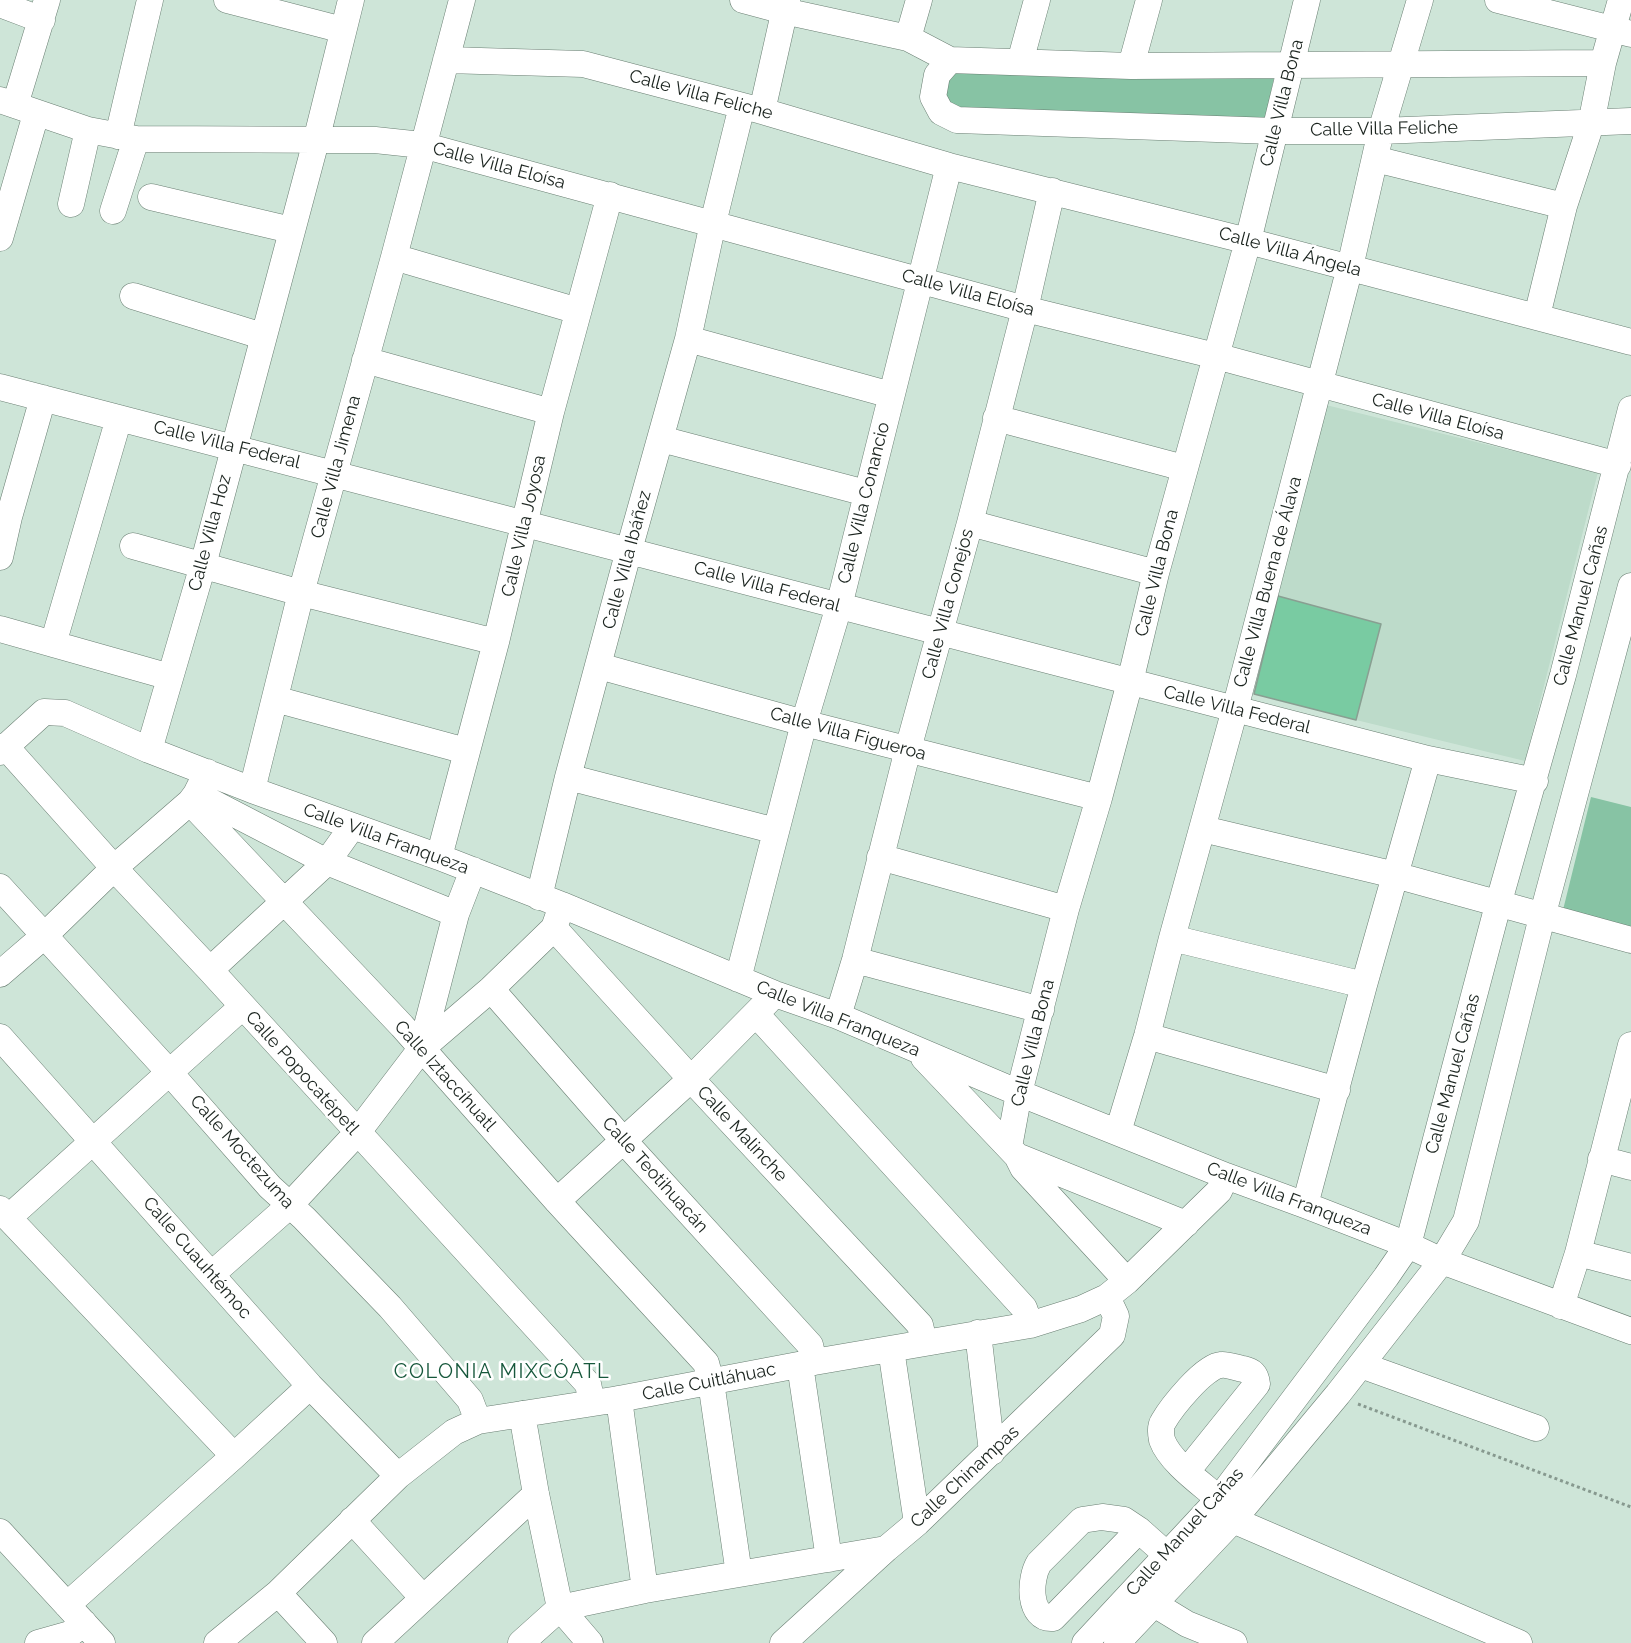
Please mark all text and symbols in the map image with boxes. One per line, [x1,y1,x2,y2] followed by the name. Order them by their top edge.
[1256,37,1308,169] street label: Calle Villa Bona
[627,65,775,125] street label: Calle Villa Feliche
[1310,117,1458,141] street label: Calle Villa Feliche
[430,138,568,194] street label: Calle Villa Eloísa
[1216,223,1364,281] street label: Calle Villa Ángela
[899,265,1037,321] street label: Calle Villa Eloísa
[1369,389,1507,445] street label: Calle Villa Eloísa
[306,393,366,541] street label: Calle Villa Jimena
[151,416,303,474] street label: Calle Villa Federal
[833,420,895,586] street label: Calle Villa Conancio
[497,453,551,599] street label: Calle Villa Joyosa
[184,472,236,594] street label: Calle Villa Hoz
[1229,474,1307,690] street label: Calle Villa Buena de Álava
[598,488,656,632] street label: Calle Villa Ibáñez
[1131,507,1183,639] street label: Calle Villa Bona
[1549,524,1613,688] street label: Calle Manuel Cañas
[918,526,978,682] street label: Calle Villa Conejos
[691,557,843,617] street label: Calle Villa Federal
[1161,681,1313,739] street label: Calle Villa Federal
[767,703,929,765] street label: Calle Villa Figueroa
[300,799,472,879] street label: Calle Villa Franqueza
[753,976,923,1062] street label: Calle Villa Franqueza
[1007,977,1059,1109] street label: Calle Villa Bona
[1421,992,1485,1156] street label: Calle Manuel Cañas
[241,1007,363,1139] street label: Calle Popocatépetl
[390,1016,500,1136] street label: Calle Iztaccíhuatl
[692,1082,792,1186] street label: Calle Malinche
[185,1091,299,1213] street label: Calle Moctezuma
[597,1113,713,1237] street label: Calle Teotihuacán
[1204,1158,1374,1240] street label: Calle Villa Franqueza
[138,1193,256,1323] street label: Calle Cuauhtémoc
[640,1358,778,1406] street label: Calle Cuitláhuac
[394,1360,610,1384] district label: COLONIA MIXCÓATL
[906,1421,1024,1533] street label: Calle Chinampas
[1122,1463,1248,1601] street label: Calle Manuel Cañas

